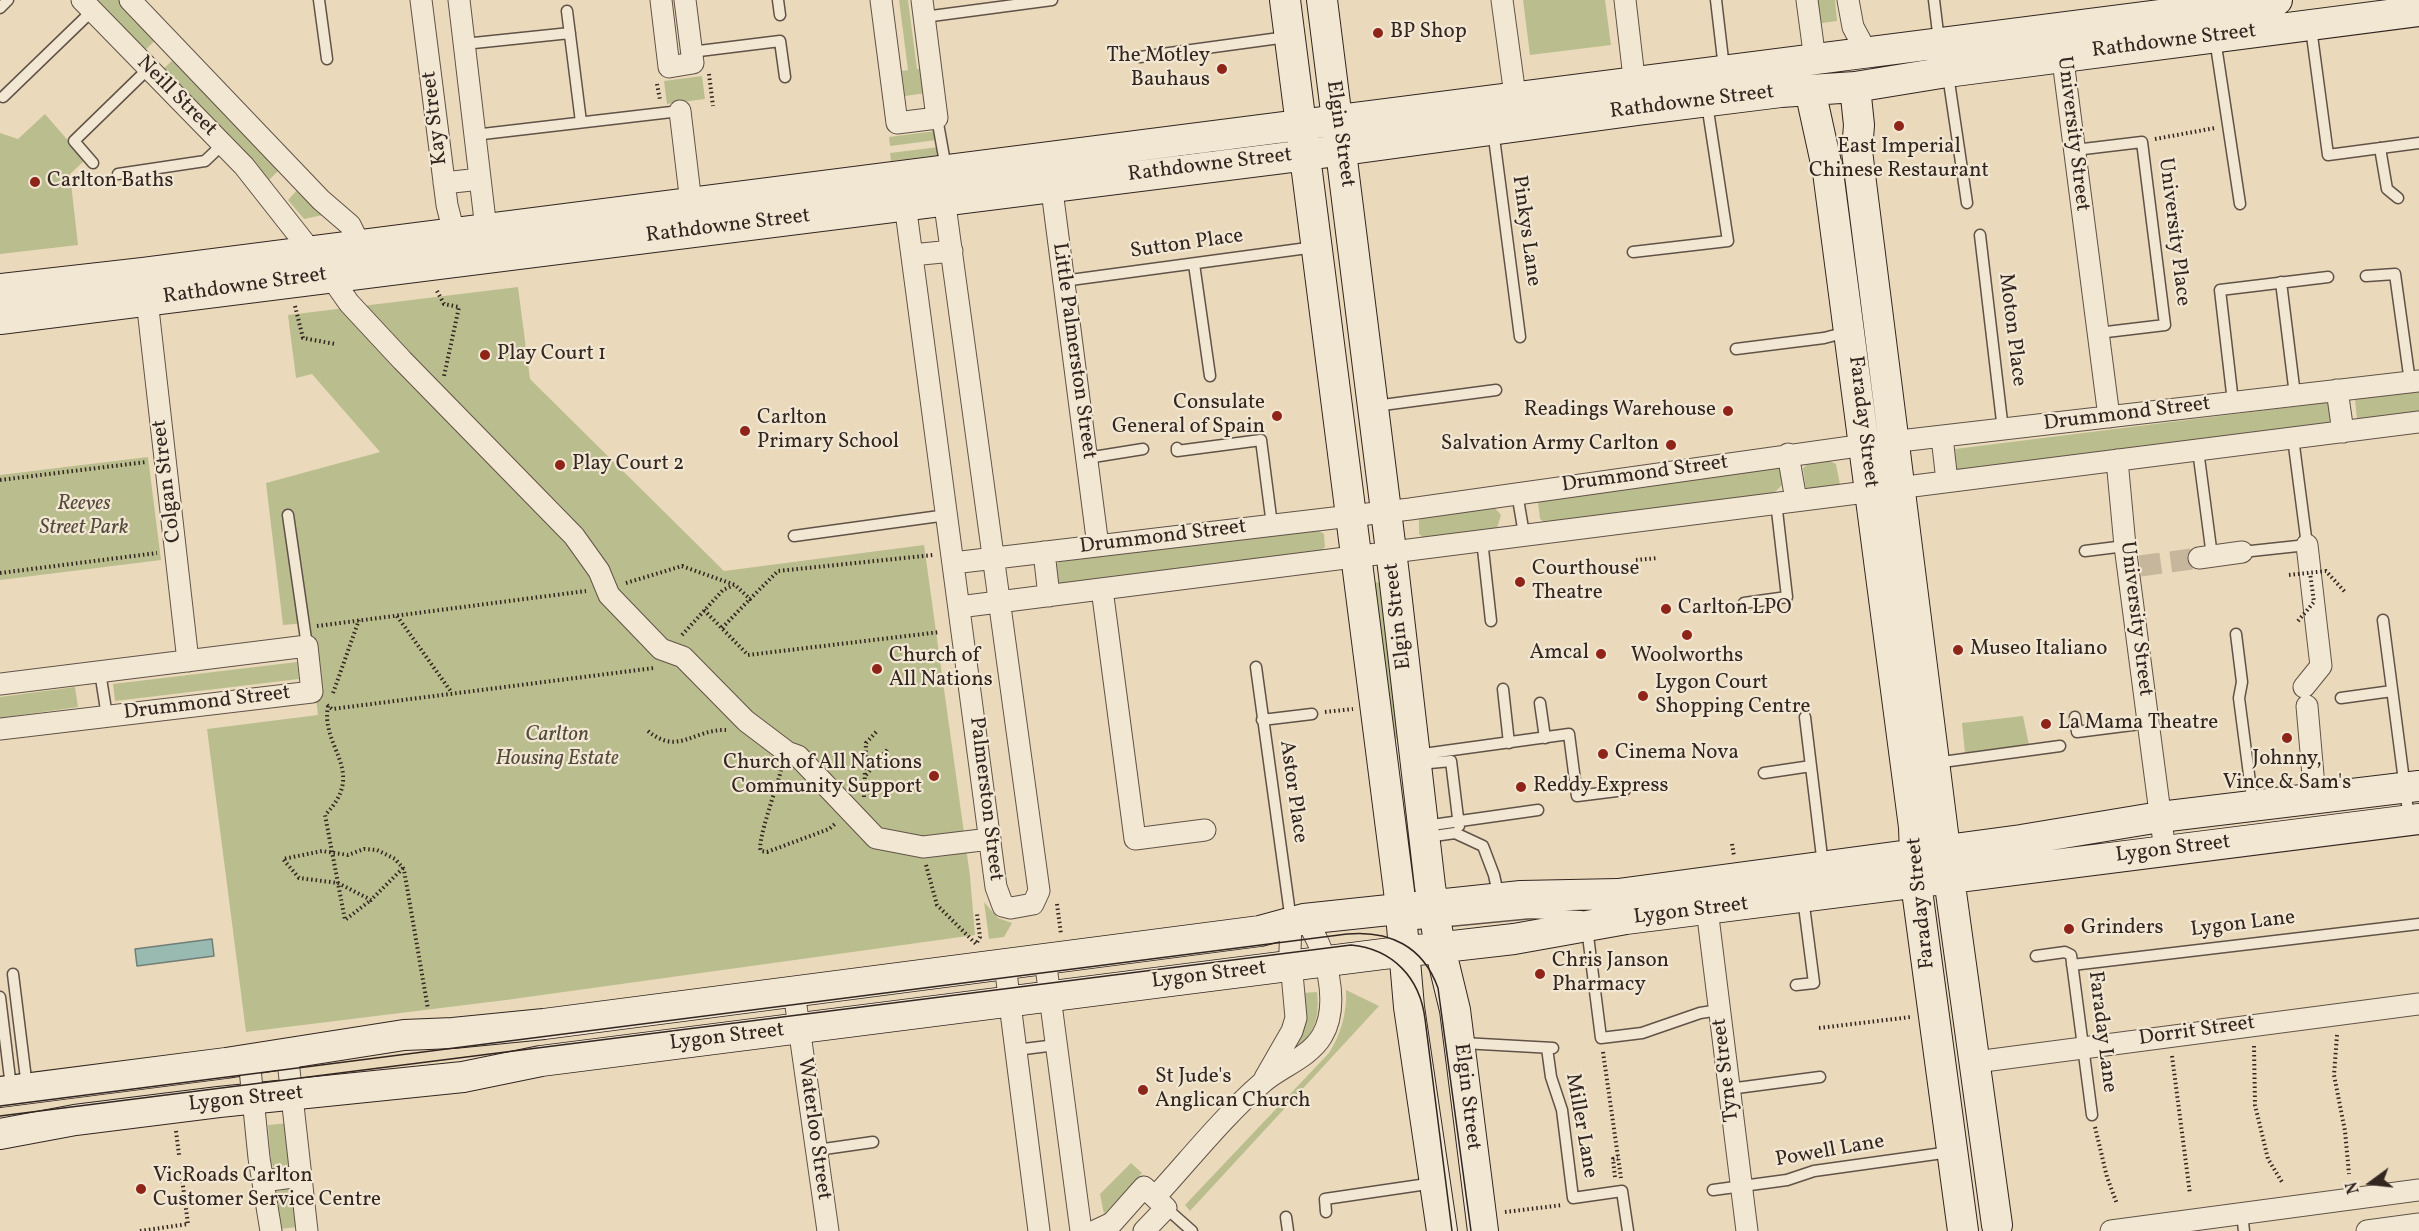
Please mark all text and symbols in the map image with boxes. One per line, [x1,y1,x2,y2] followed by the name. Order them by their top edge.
[2090,19,2258,65] street label: Rathdowne Street
[1390,20,1467,46] place label: BP Shop
[1371,26,1385,40] marker: BP Shop
[1106,44,1210,94] place label: The Motley Bauhaus
[130,51,222,143] street label: Neill Street
[2050,55,2094,213] street label: University Street
[1215,62,1229,76] marker: The Motley Bauhaus
[418,69,454,167] street label: Kay Street
[1319,79,1359,189] street label: Elgin Street
[1608,80,1776,126] street label: Rathdowne Street
[1892,119,1906,133] marker: East Imperial Chinese Restaurant
[1809,135,1989,185] place label: East Imperial Chinese Restaurant
[1126,143,1294,189] street label: Rathdowne Street
[2151,156,2195,308] street label: University Place
[47,169,173,195] place label: Carlton Baths
[1505,174,1545,288] street label: Pinkys Lane
[28,175,42,189] marker: Carlton Baths
[644,204,812,250] street label: Rathdowne Street
[1129,225,1245,265] street label: Sutton Place
[1045,241,1101,461] street label: Little Palmerston Street
[161,263,329,311] street label: Rathdowne Street
[1992,272,2030,388] street label: Moton Place
[497,342,606,368] place label: Play Court 1
[478,348,492,362] marker: Play Court 1
[1841,355,1883,489] street label: Faraday Street
[1112,391,1265,441] place label: Consulate General of Spain
[2042,392,2212,438] street label: Drummond Street
[1524,398,1716,424] place label: Readings Warehouse
[1721,404,1735,418] marker: Readings Warehouse
[757,406,899,456] place label: Carlton Primary School
[1270,409,1284,423] marker: Consulate General of Spain
[148,418,188,544] street label: Colgan Street
[738,424,752,438] marker: Carlton Primary School
[1441,432,1659,458] place label: Salvation Army Carlton
[1664,438,1678,452] marker: Salvation Army Carlton
[1560,451,1730,499] street label: Drummond Street
[572,452,684,478] place label: Play Court 2
[553,458,567,472] marker: Play Court 2
[40,492,128,542] park label: Reeves Street Park
[1078,515,1248,561] street label: Drummond Street
[2113,540,2157,698] street label: University Street
[1532,557,1639,607] place label: Courthouse Theatre
[1380,561,1418,671] street label: Elgin Street
[1513,575,1527,589] marker: Courthouse Theatre
[1678,596,1792,622] place label: Carlton LPO
[1659,602,1673,616] marker: Carlton LPO
[1680,628,1694,642] marker: Woolworths
[1970,637,2107,663] place label: Museo Italiano
[1530,641,1589,667] place label: Amcal
[1951,643,1965,657] marker: Museo Italiano
[889,644,993,694] place label: Church of All Nations
[1631,644,1743,670] place label: Woolworths
[1594,647,1608,661] marker: Amcal
[870,662,884,676] marker: Church of All Nations
[1655,671,1810,721] place label: Lygon Court Shopping Centre
[122,681,292,727] street label: Drummond Street
[1636,689,1650,703] marker: Lygon Court Shopping Centre
[2058,711,2218,737] place label: La Mama Theatre
[962,715,1008,883] street label: Palmerston Street
[2039,717,2053,731] marker: La Mama Theatre
[495,723,619,773] park label: Carlton Housing Estate
[2280,731,2294,745] marker: Johnny, Vince & Sam's
[1272,739,1312,845] street label: Astor Place
[1615,741,1739,767] place label: Cinema Nova
[1596,747,1610,761] marker: Cinema Nova
[2223,747,2351,797] place label: Johnny, Vince & Sam's
[723,751,922,801] place label: Church of All Nations Community Support
[927,769,941,783] marker: Church of All Nations Community Support
[1533,774,1668,800] place label: Reddy Express
[1514,780,1528,794] marker: Reddy Express
[2114,830,2232,870] street label: Lygon Street
[1903,836,1941,970] street label: Faraday Street
[1632,892,1750,932] street label: Lygon Street
[2189,906,2297,944] street label: Lygon Lane
[2081,916,2164,942] place label: Grinders
[2062,922,2076,936] marker: Grinders
[1552,949,1669,999] place label: Chris Janson Pharmacy
[1150,956,1268,996] street label: Lygon Street
[1533,967,1547,981] marker: Chris Janson Pharmacy
[2081,970,2121,1094] street label: Faraday Lane
[2137,1011,2257,1053] street label: Dorrit Street
[1708,1017,1746,1123] street label: Tyne Street
[668,1018,786,1058] street label: Lygon Street
[1447,1042,1485,1152] street label: Elgin Street
[791,1056,835,1202] street label: Waterloo Street
[1155,1065,1310,1115] place label: St Jude's Anglican Church
[1558,1072,1602,1180] street label: Miller Lane
[187,1081,305,1119] street label: Lygon Street
[1136,1083,1150,1097] marker: St Jude's Anglican Church
[1774,1130,1886,1174] street label: Powell Lane
[2341,1153,2401,1213] north arrow
[153,1164,381,1214] place label: VicRoads Carlton Customer Service Centre
[2341,1179,2366,1196] text: N
[134,1182,148,1196] marker: VicRoads Carlton Customer Service Centre

